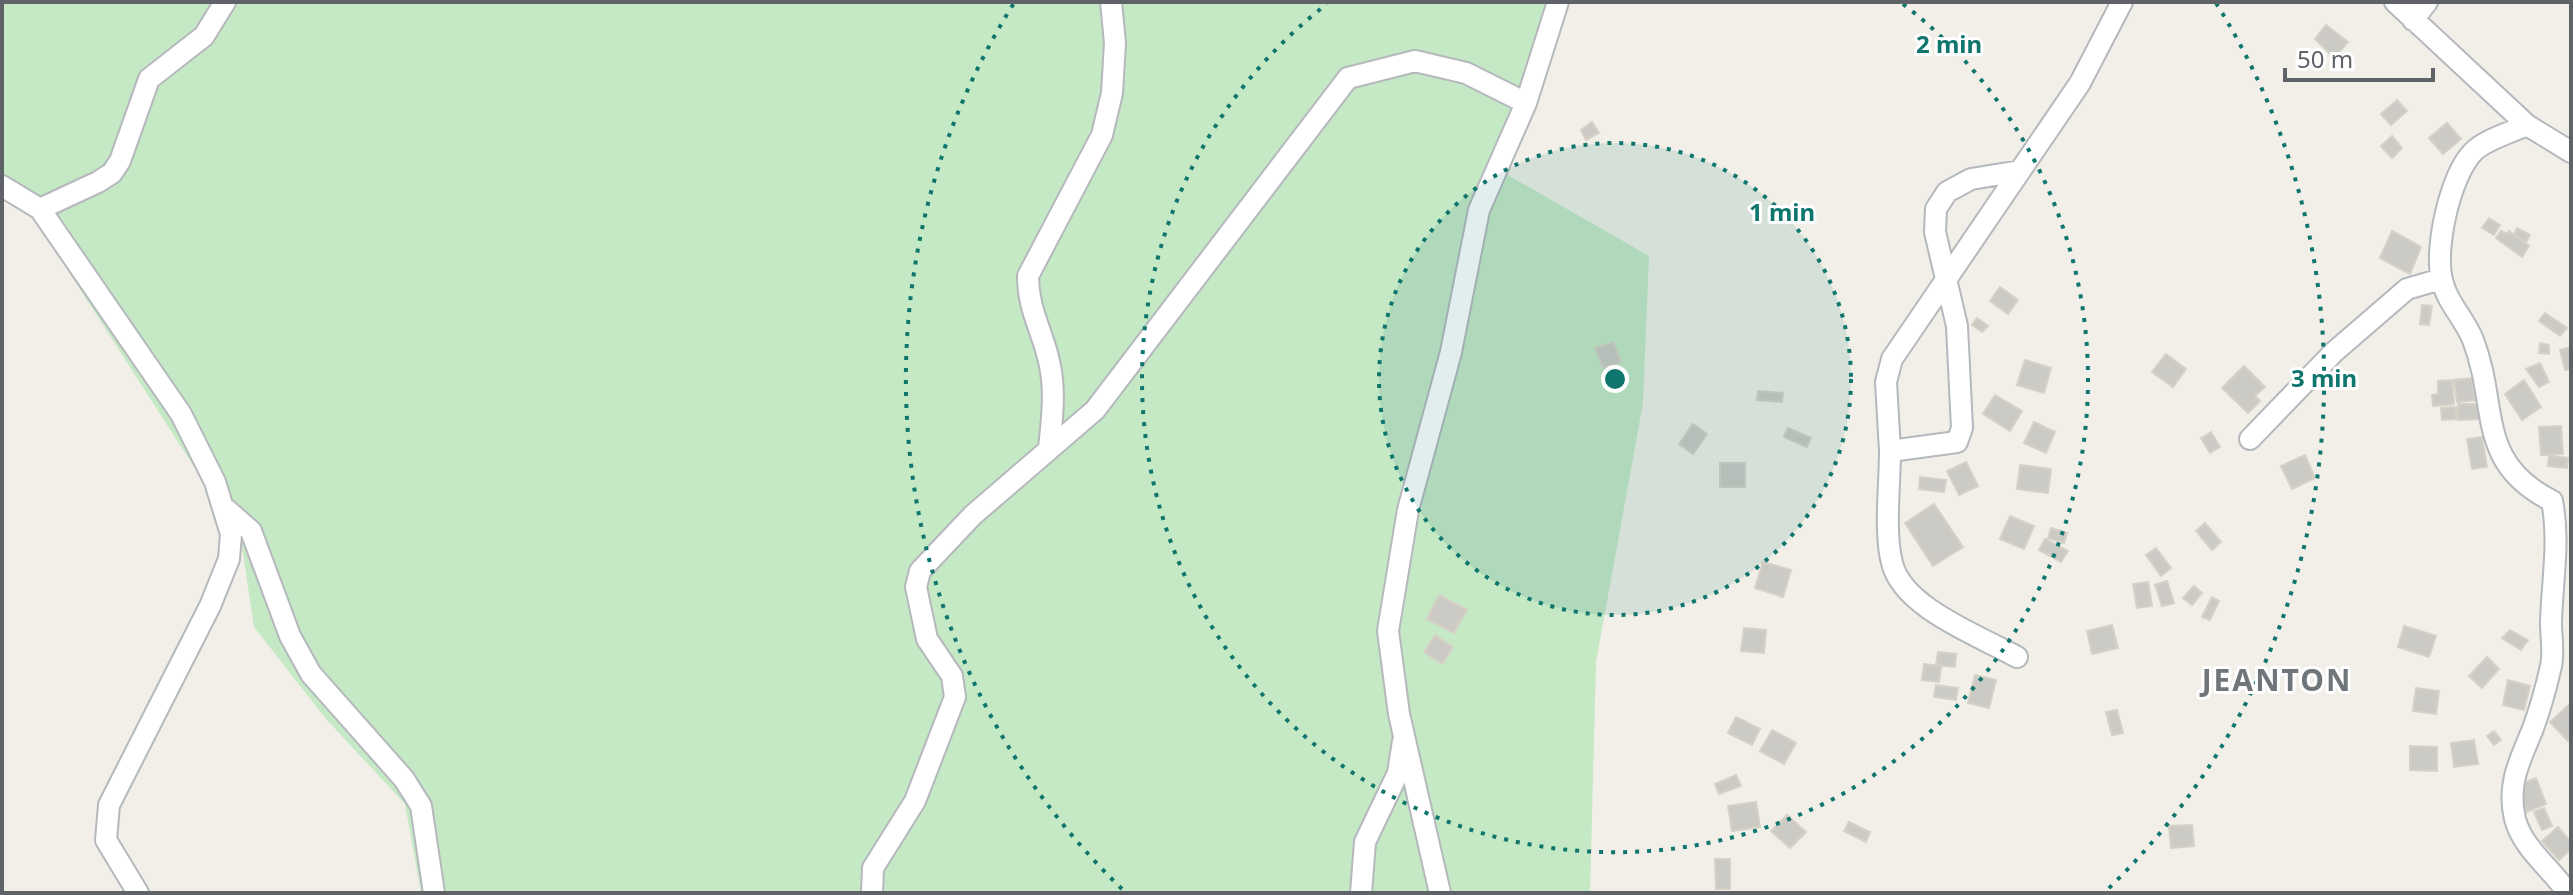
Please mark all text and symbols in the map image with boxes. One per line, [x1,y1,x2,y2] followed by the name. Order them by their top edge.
[1916,27,1982,60] text: 2 min
[2285,32,2433,82] scale bar
[2297,42,2353,75] text: 50 m
[1749,195,1815,228] text: 1 min
[2291,361,2357,394] text: 3 min
[1601,365,1629,393] centre of rings
[2199,659,2352,700] district label: JEANTON

